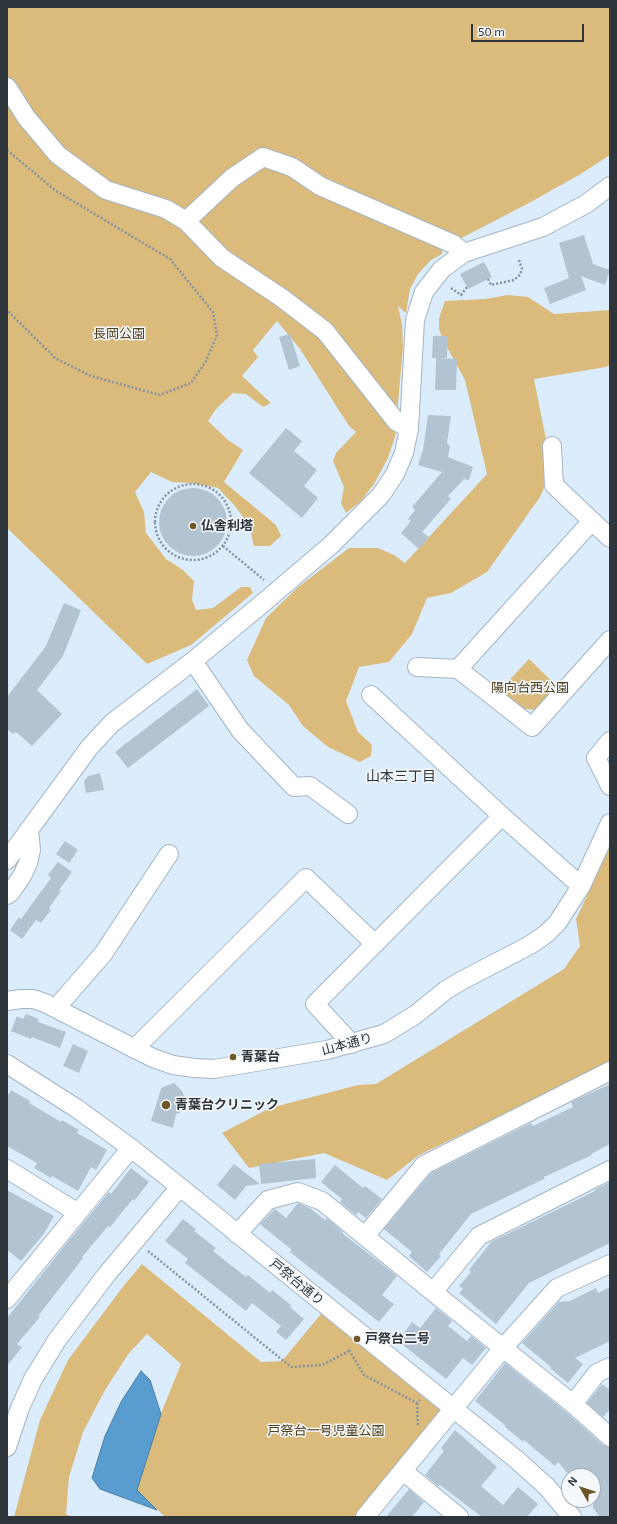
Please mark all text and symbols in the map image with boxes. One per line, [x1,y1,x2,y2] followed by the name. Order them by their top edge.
[473,16,586,42] scale bar
[478,24,505,38] text: 50 m
[93,326,145,342] park label: 長岡公園
[201,518,253,534] place label: 仏舎利塔
[188,521,198,531] marker: 仏舎利塔
[491,680,569,696] park label: 陽向台西公園
[366,768,436,784] district label: 山本三丁目
[320,1030,374,1058] street label: 山本通り
[241,1049,280,1065] place label: 青葉台
[228,1052,238,1062] marker: 青葉台
[175,1097,279,1113] place label: 青葉台クリニック
[160,1099,172,1111] marker: 青葉台クリニック
[267,1255,327,1309] street label: 戸祭台通り
[365,1331,430,1347] place label: 戸祭台二号
[352,1334,362,1344] marker: 戸祭台二号
[268,1423,384,1439] park label: 戸祭台一号児童公園
[561,1468,601,1508] north arrow
[565,1474,580,1488] text: N

